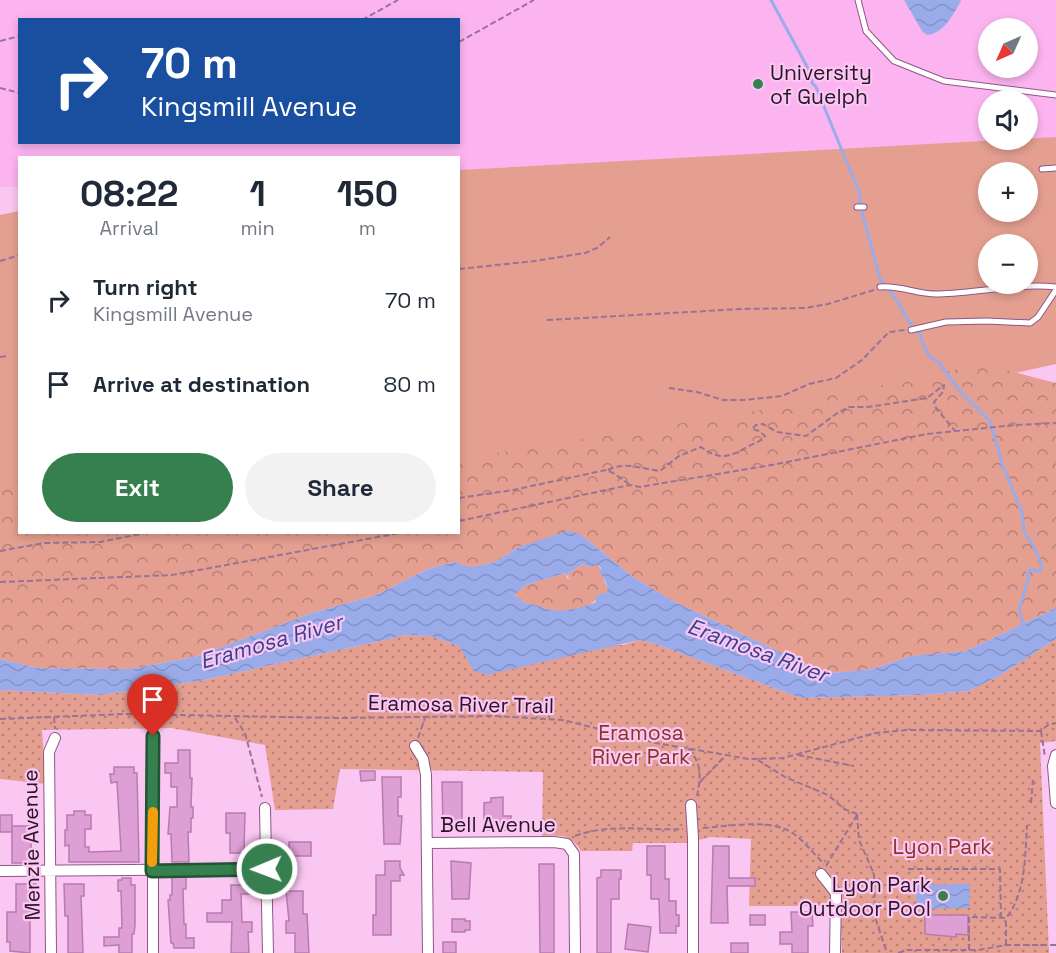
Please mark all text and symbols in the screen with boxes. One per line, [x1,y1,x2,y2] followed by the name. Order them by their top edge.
[978,18,1038,78] north arrow
[978,18,1038,294] map controls
[141,37,238,90] text: 70 m
[42,42,120,120] icon: right
[770,59,872,110] place label: University of Guelph
[751,77,765,91] marker: University of Guelph
[141,89,357,124] text: Kingsmill Avenue
[978,90,1038,150] button: sound
[978,162,1038,222] button: +
[80,171,178,217] text: 08:22
[249,171,266,217] text: 1
[337,171,398,217] text: 150
[99,215,159,241] text: Arrival
[240,215,275,241] text: min
[359,215,376,241] text: m
[978,234,1038,294] button: −
[93,273,198,301] text: Turn right
[42,284,75,317] icon: right
[385,286,436,314] text: 70 m
[93,301,253,327] text: Kingsmill Avenue
[42,368,75,401] icon: arrive
[93,370,310,398] text: Arrive at destination
[384,370,436,398] text: 80 m
[42,453,233,522] button: Exit
[245,453,436,522] button: Share
[196,607,348,675] water label: Eramosa River
[684,612,835,689] water label: Eramosa River
[127,674,178,736] pin
[136,683,169,716] icon: arrive
[368,689,554,719] street label: Eramosa River Trail
[592,719,690,770] park label: Eramosa River Park
[16,769,46,921] street label: Menzie Avenue
[440,811,556,838] street label: Bell Avenue
[892,833,992,860] park label: Lyon Park
[235,837,299,901] position arrow
[799,871,931,922] place label: Lyon Park Outdoor Pool
[936,889,950,903] marker: Lyon Park Outdoor Pool

